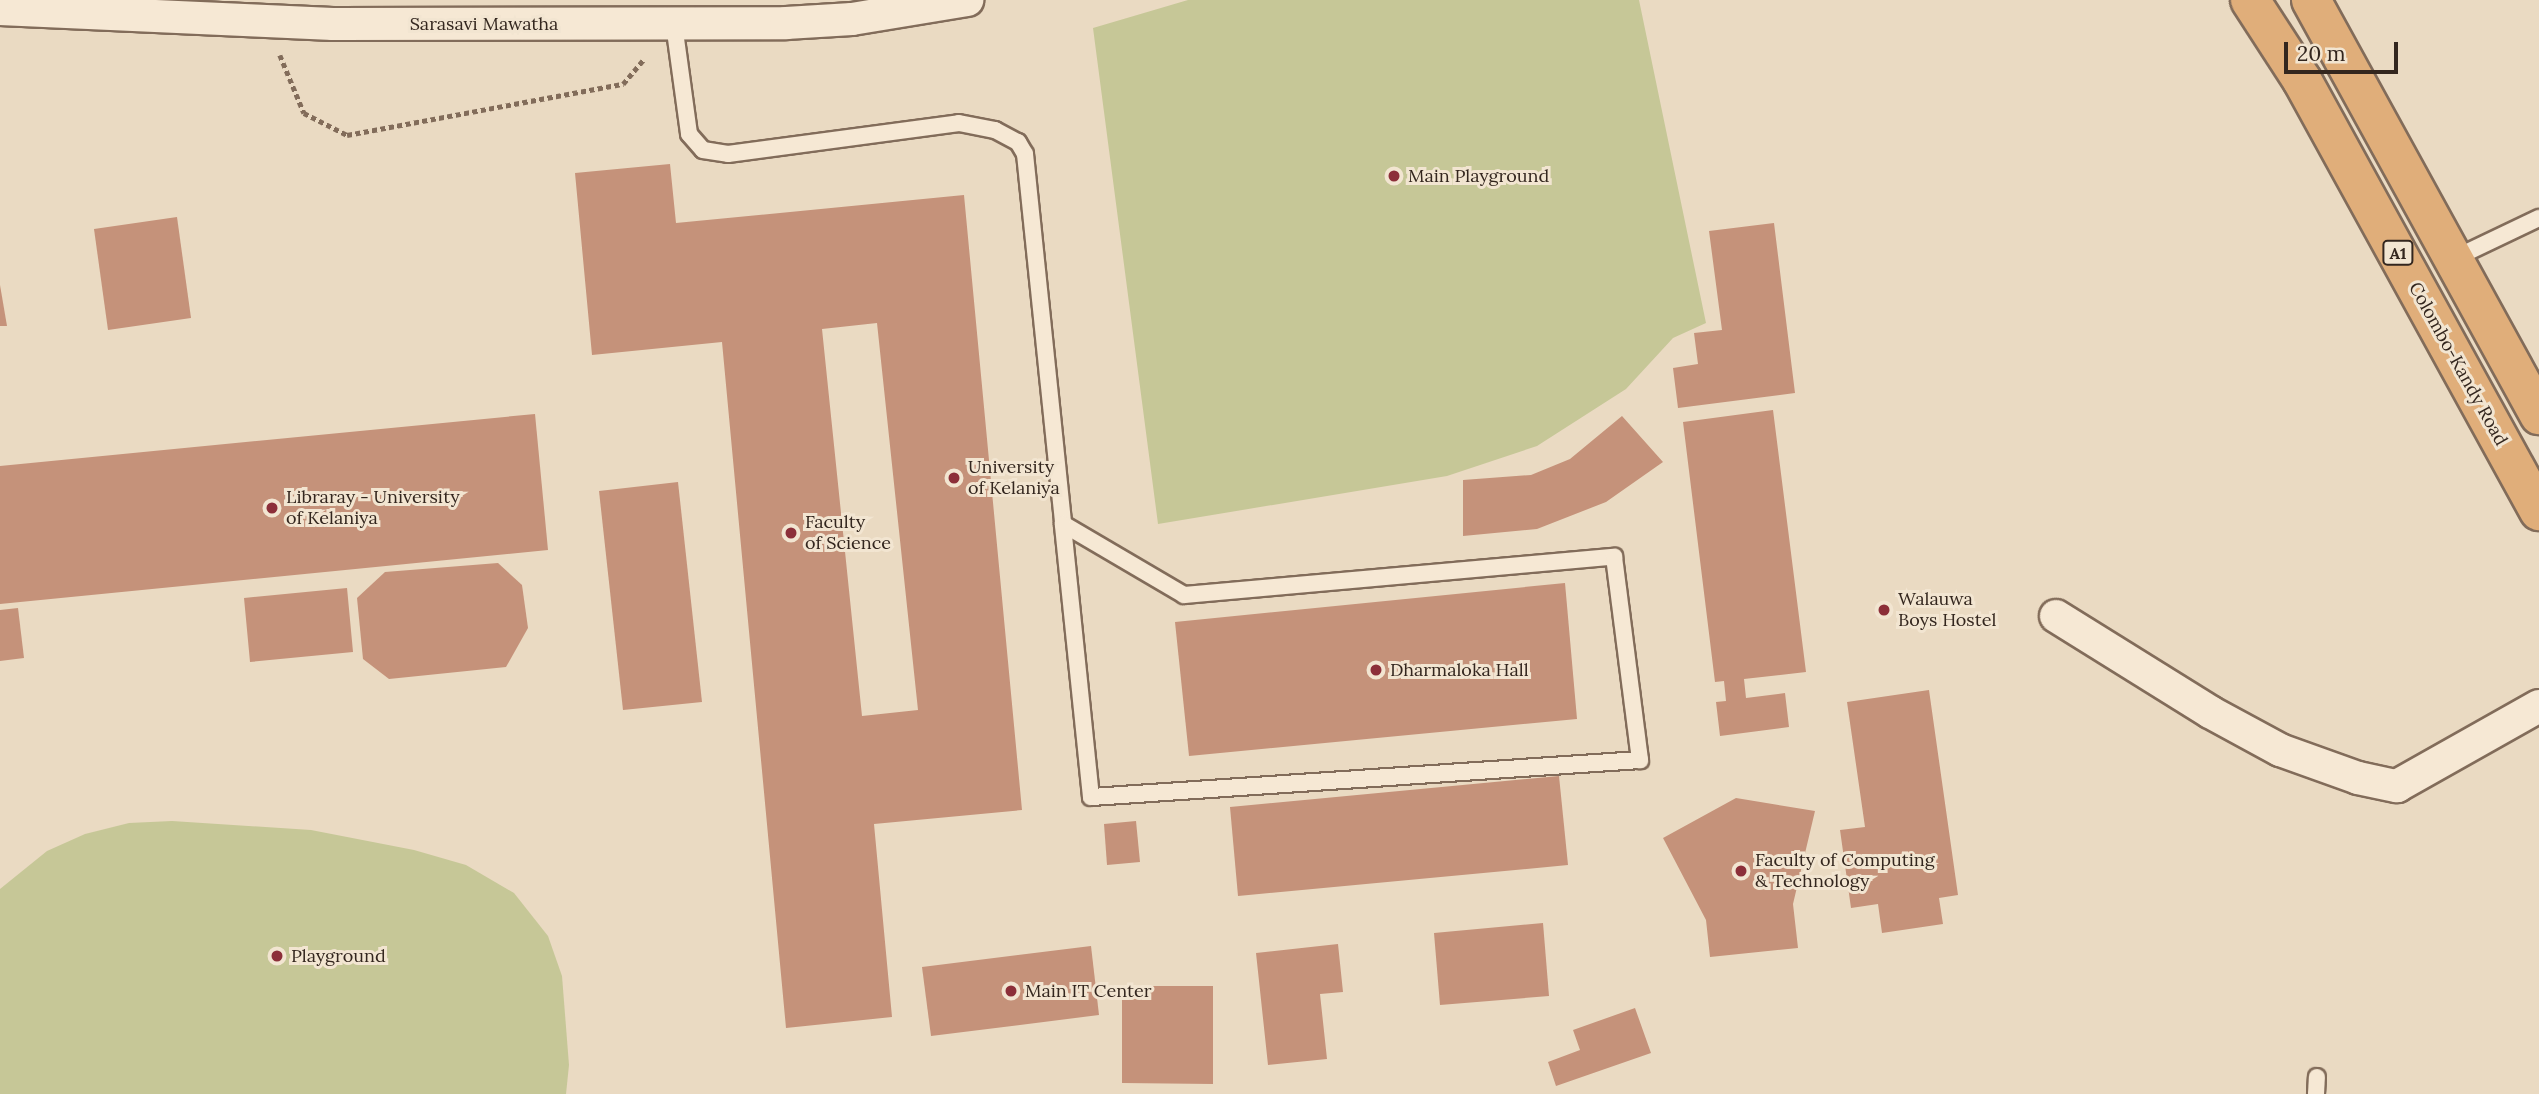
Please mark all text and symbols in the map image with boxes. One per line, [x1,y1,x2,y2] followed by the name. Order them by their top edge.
[410,13,558,35] street label: Sarasavi Mawatha
[2287,28,2401,72] scale bar
[2297,40,2346,67] text: 20 m
[1408,165,1549,187] place label: Main Playground
[1386,168,1402,184] marker: Main Playground
[2382,241,2414,266] road number: A1
[2404,279,2512,449] street label: Colombo-Kandy Road
[968,457,1060,500] place label: University of Kelaniya
[946,470,962,486] marker: University of Kelaniya
[286,487,460,530] place label: Libraray - University of Kelaniya
[264,500,280,516] marker: Libraray - University of Kelaniya
[805,512,891,554] place label: Faculty of Science
[783,525,799,541] marker: Faculty of Science
[1898,589,1996,632] place label: Walauwa Boys Hostel
[1876,602,1892,618] marker: Walauwa Boys Hostel
[1390,659,1529,681] place label: Dharmaloka Hall
[1368,662,1384,678] marker: Dharmaloka Hall
[1755,850,1935,892] place label: Faculty of Computing & Technology
[1733,863,1749,879] marker: Faculty of Computing & Technology
[291,945,386,967] place label: Playground
[269,948,285,964] marker: Playground
[1025,980,1151,1002] place label: Main IT Center
[1003,983,1019,999] marker: Main IT Center

